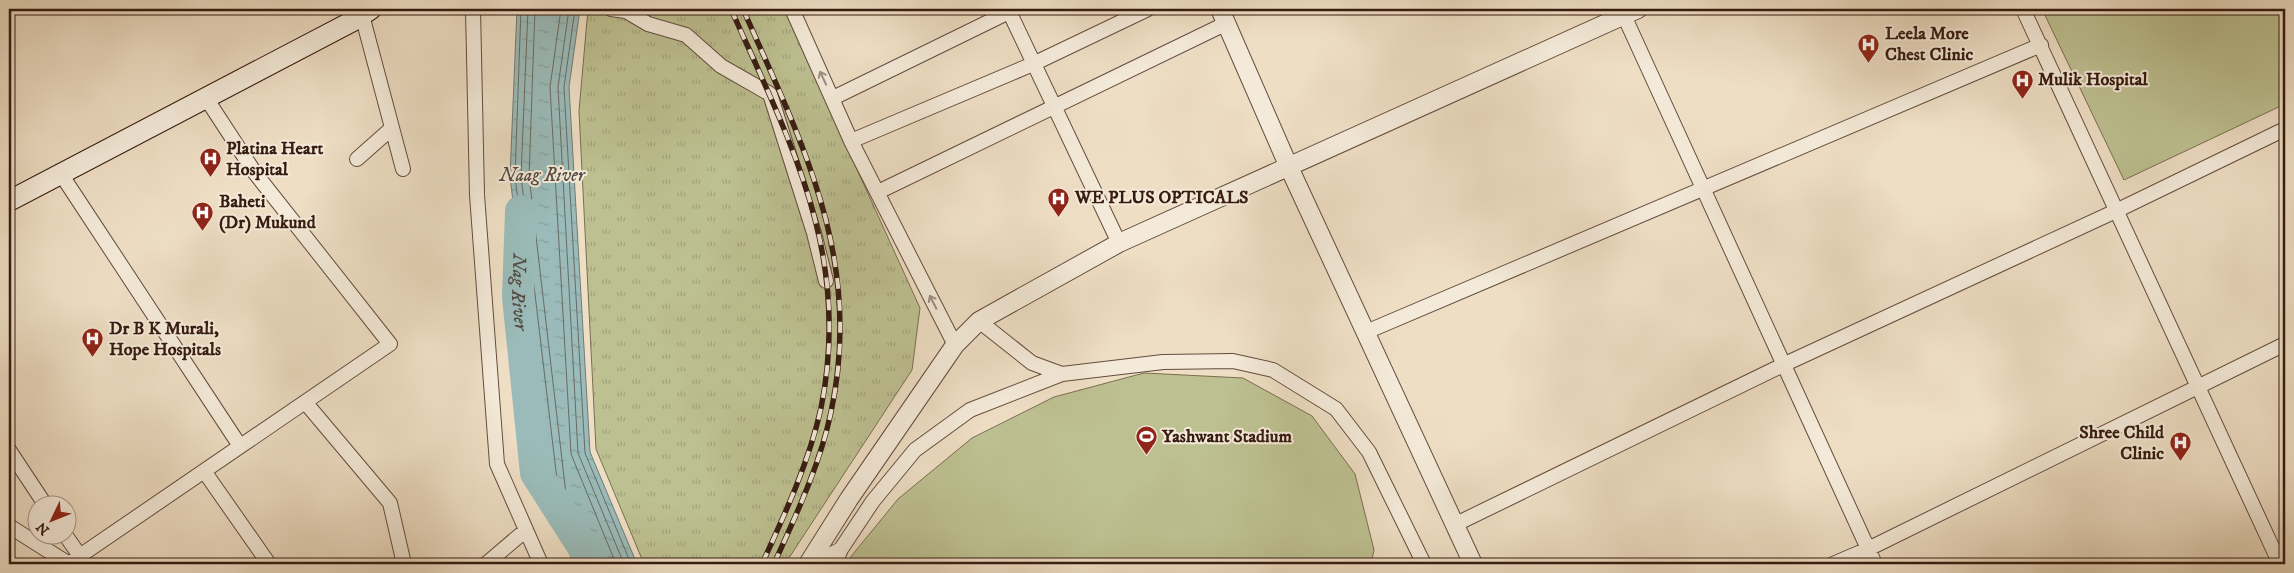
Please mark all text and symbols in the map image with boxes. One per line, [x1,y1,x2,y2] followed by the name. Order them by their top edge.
[1885,23,1973,66] place label: Leela More Chest Clinic
[1857,32,1881,63] hospital icon: Leela More Chest Clinic
[2010,68,2034,99] hospital icon: Mulik Hospital
[2038,69,2148,91] place label: Mulik Hospital
[818,70,828,85] one-way arrow
[226,138,323,181] place label: Platina Heart Hospital
[198,147,222,178] hospital icon: Platina Heart Hospital
[499,164,587,187] water label: Naag River
[1047,186,1071,217] hospital icon: WE PLUS OPTICALS
[1074,187,1249,209] place label: WE PLUS OPTICALS
[219,191,317,234] place label: Baheti (Dr) Mukund
[191,200,215,231] hospital icon: Baheti (Dr) Mukund
[506,252,533,334] water label: Nag River
[928,295,937,310] one-way arrow
[109,318,221,361] place label: Dr B K Murali, Hope Hospitals
[81,327,105,358] hospital icon: Dr B K Murali, Hope Hospitals
[2079,422,2165,465] place label: Shree Child Clinic
[1134,425,1158,456] sports icon: Yashwant Stadium
[1161,426,1292,448] place label: Yashwant Stadium
[2168,431,2192,462] hospital icon: Shree Child Clinic
[28,496,78,546] north arrow
[32,517,54,539] text: N

